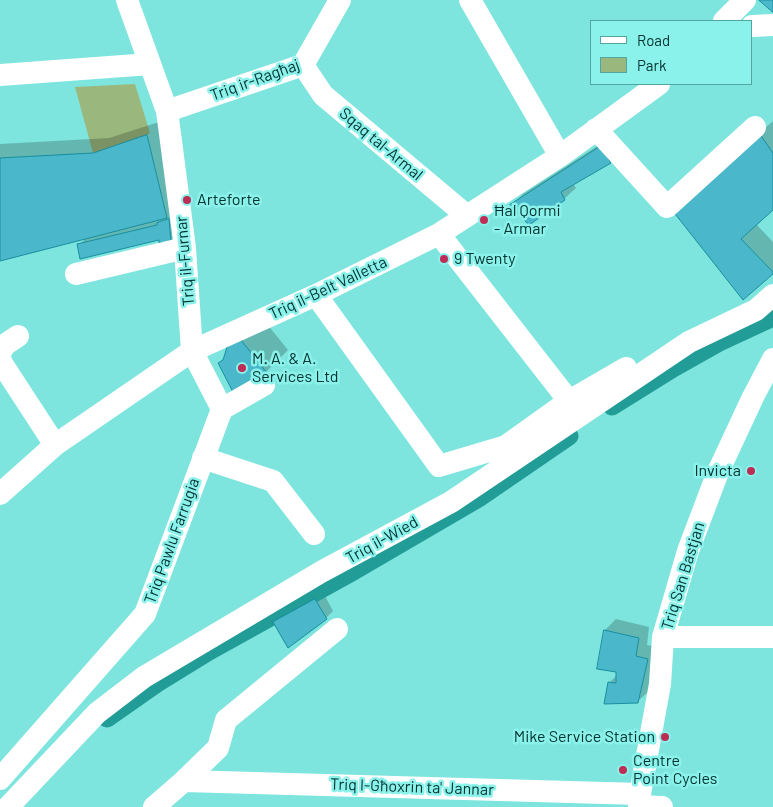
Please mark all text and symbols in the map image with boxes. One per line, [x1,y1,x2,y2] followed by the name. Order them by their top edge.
[590,20,753,85] legend
[637,31,670,49] text: Road
[208,55,302,105] street label: Triq ir-Ragħaj
[637,56,666,74] text: Park
[335,104,427,184] street label: Sqaq tal-Armal
[197,190,261,210] place label: Arteforte
[181,194,193,206] marker: Arteforte
[494,201,561,239] place label: Ħal Qormi - Armar
[478,214,490,226] marker: Ħal Qormi - Armar
[172,215,198,307] street label: Triq il-Furnar
[454,249,516,269] place label: 9 Twenty
[266,252,390,324] street label: Triq il-Belt Valletta
[438,253,450,265] marker: 9 Twenty
[252,349,339,387] place label: M. A. & A. Services Ltd
[236,362,248,374] marker: M. A. & A. Services Ltd
[694,461,741,481] place label: Invicta
[745,465,757,477] marker: Invicta
[140,475,204,607] street label: Triq Pawlu Farrugia
[343,512,421,568] street label: Triq il-Wied
[657,520,709,632] street label: Triq San Bastjan
[514,727,655,747] place label: Mike Service Station
[659,731,671,743] marker: Mike Service Station
[633,751,718,789] place label: Centre Point Cycles
[617,764,629,776] marker: Centre Point Cycles
[330,775,494,799] street label: Triq l-Għoxrin ta' Jannar

